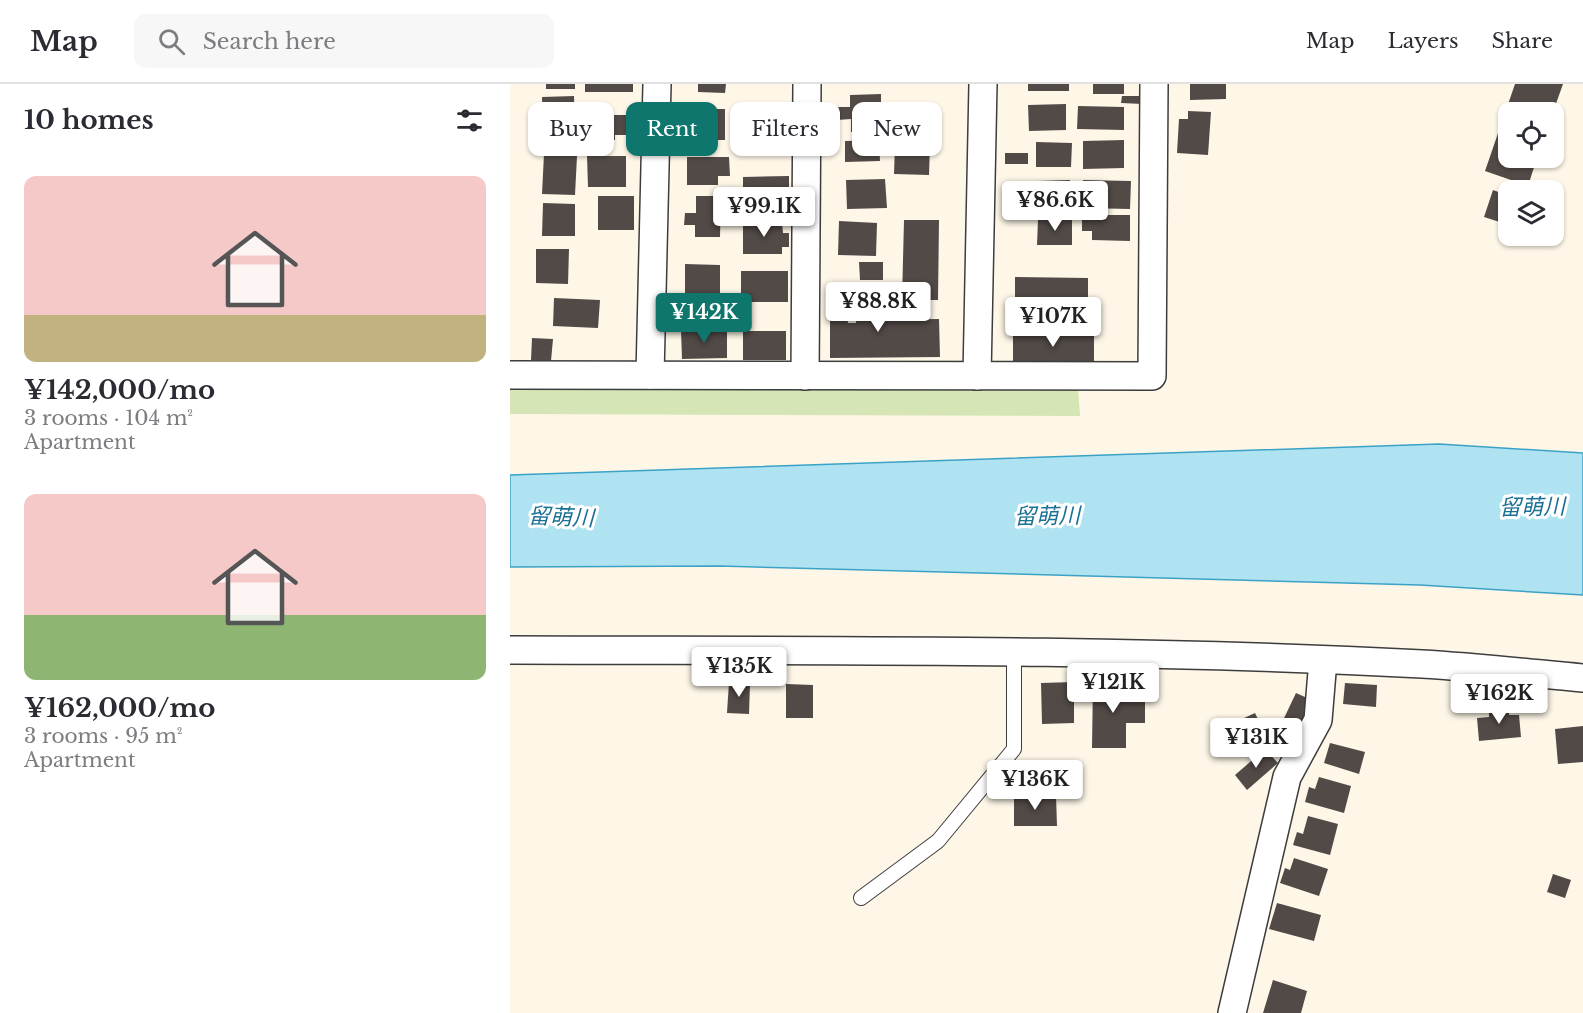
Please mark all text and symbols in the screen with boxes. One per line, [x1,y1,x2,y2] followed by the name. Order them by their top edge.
[134,14,554,68] search box
[30,24,98,59] text: Map
[155,25,188,58] icon: search
[203,28,336,55] text: Search here
[1306,28,1355,54] text: Map
[1388,28,1459,54] text: Layers
[1492,28,1553,54] text: Share
[528,102,614,156] chip: Buy
[626,102,718,156] chip: Rent
[730,102,840,156] chip: Filters
[852,102,942,156] chip: New
[1498,102,1564,246] map controls
[1498,102,1564,168] button: locate
[24,104,154,136] text: 10 homes
[453,104,486,137] icon: filters
[1498,180,1564,246] button: layers
[1006,181,1104,232] pin: ¥86.6K
[715,187,813,238] pin: ¥99.1K
[1016,188,1094,212] text: ¥86.6K
[727,194,801,218] text: ¥99.1K
[201,215,309,323] icon: home
[829,282,927,333] pin: ¥88.8K
[840,289,916,313] text: ¥88.8K
[662,293,746,344] pin: ¥142K
[1011,297,1095,348] pin: ¥107K
[670,300,738,324] text: ¥142K
[1019,304,1087,328] text: ¥107K
[24,374,215,406] text: ¥142,000/mo
[24,406,193,430] text: 3 rooms · 104 m²
[24,430,135,454] text: Apartment
[1499,493,1567,521] water label: 留萌川
[528,502,596,532] water label: 留萌川
[1014,502,1082,530] water label: 留萌川
[201,533,309,641] icon: home
[697,647,781,698] pin: ¥135K
[706,654,772,678] text: ¥135K
[1071,663,1155,714] pin: ¥121K
[1081,670,1145,694] text: ¥121K
[1457,674,1541,725] pin: ¥162K
[1465,681,1533,705] text: ¥162K
[24,692,215,724] text: ¥162,000/mo
[1214,718,1298,769] pin: ¥131K
[24,724,182,748] text: 3 rooms · 95 m²
[1224,725,1288,749] text: ¥131K
[24,748,135,772] text: Apartment
[993,760,1077,811] pin: ¥136K
[1001,767,1069,791] text: ¥136K

